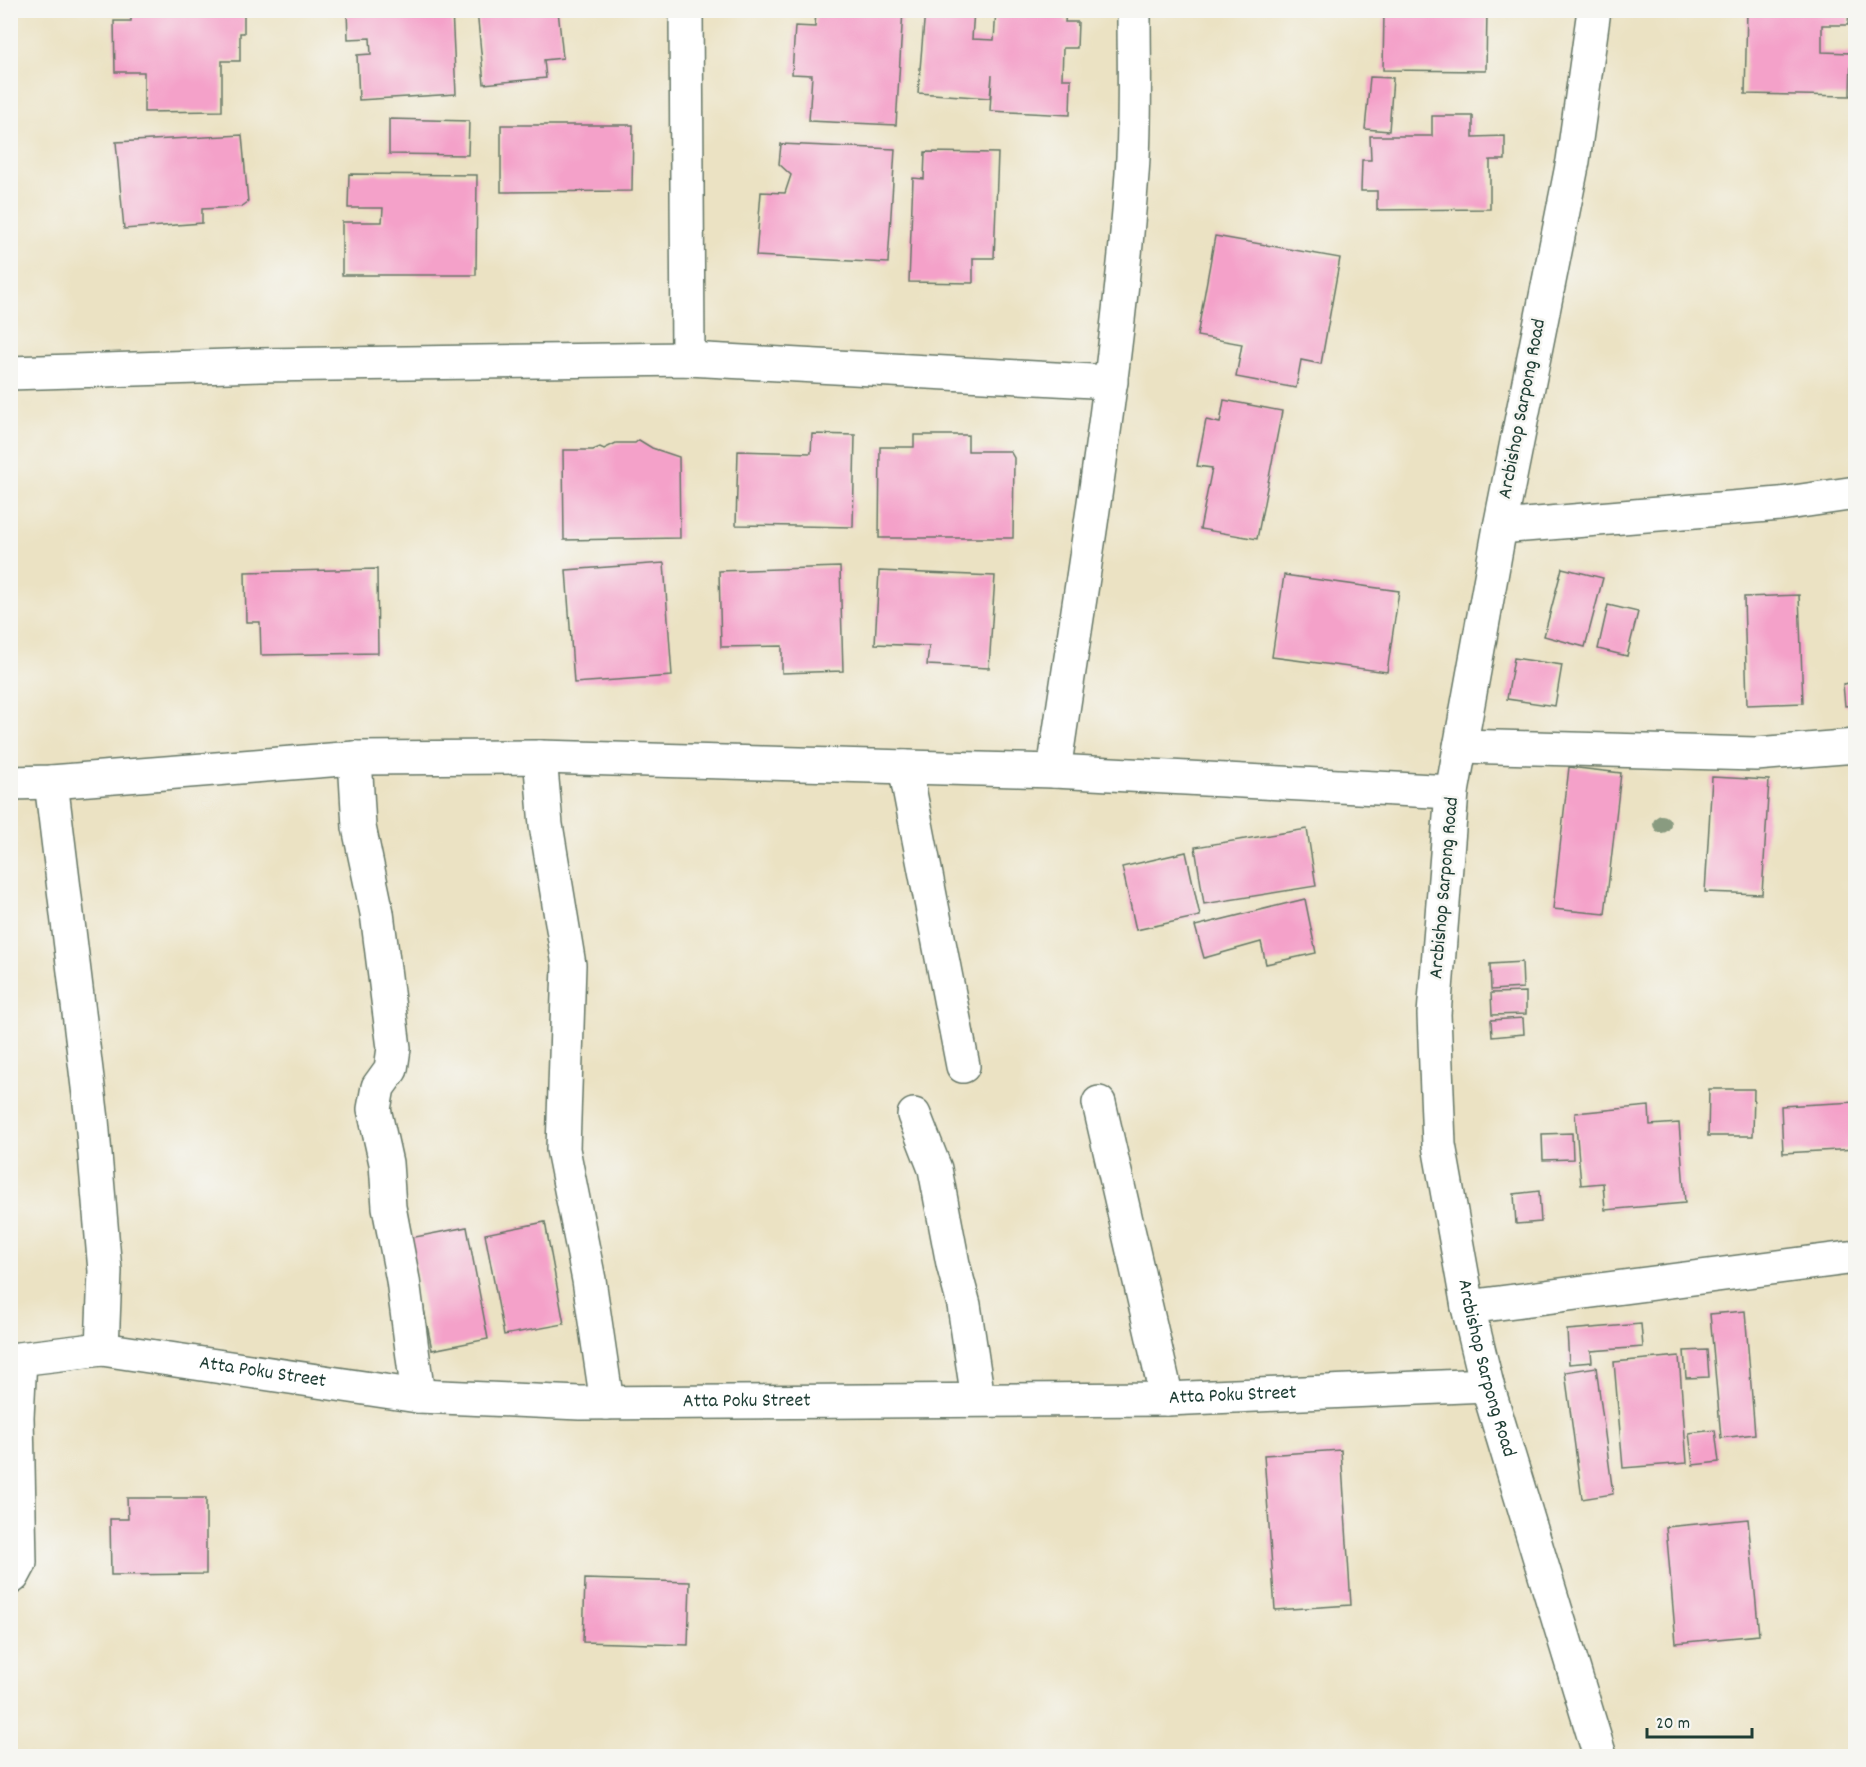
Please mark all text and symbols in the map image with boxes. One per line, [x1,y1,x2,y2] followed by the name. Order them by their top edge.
[1492,317,1554,501] street label: Arcbishop Sarpong Road
[1423,796,1467,980] street label: Arcbishop Sarpong Road
[1449,1277,1522,1461] street label: Arcbishop Sarpong Road
[197,1350,328,1396] street label: Atta Poku Street
[1168,1379,1297,1413] street label: Atta Poku Street
[683,1387,811,1416] street label: Atta Poku Street
[1647,1701,1752,1739] scale bar
[1656,1712,1690,1737] text: 20 m

